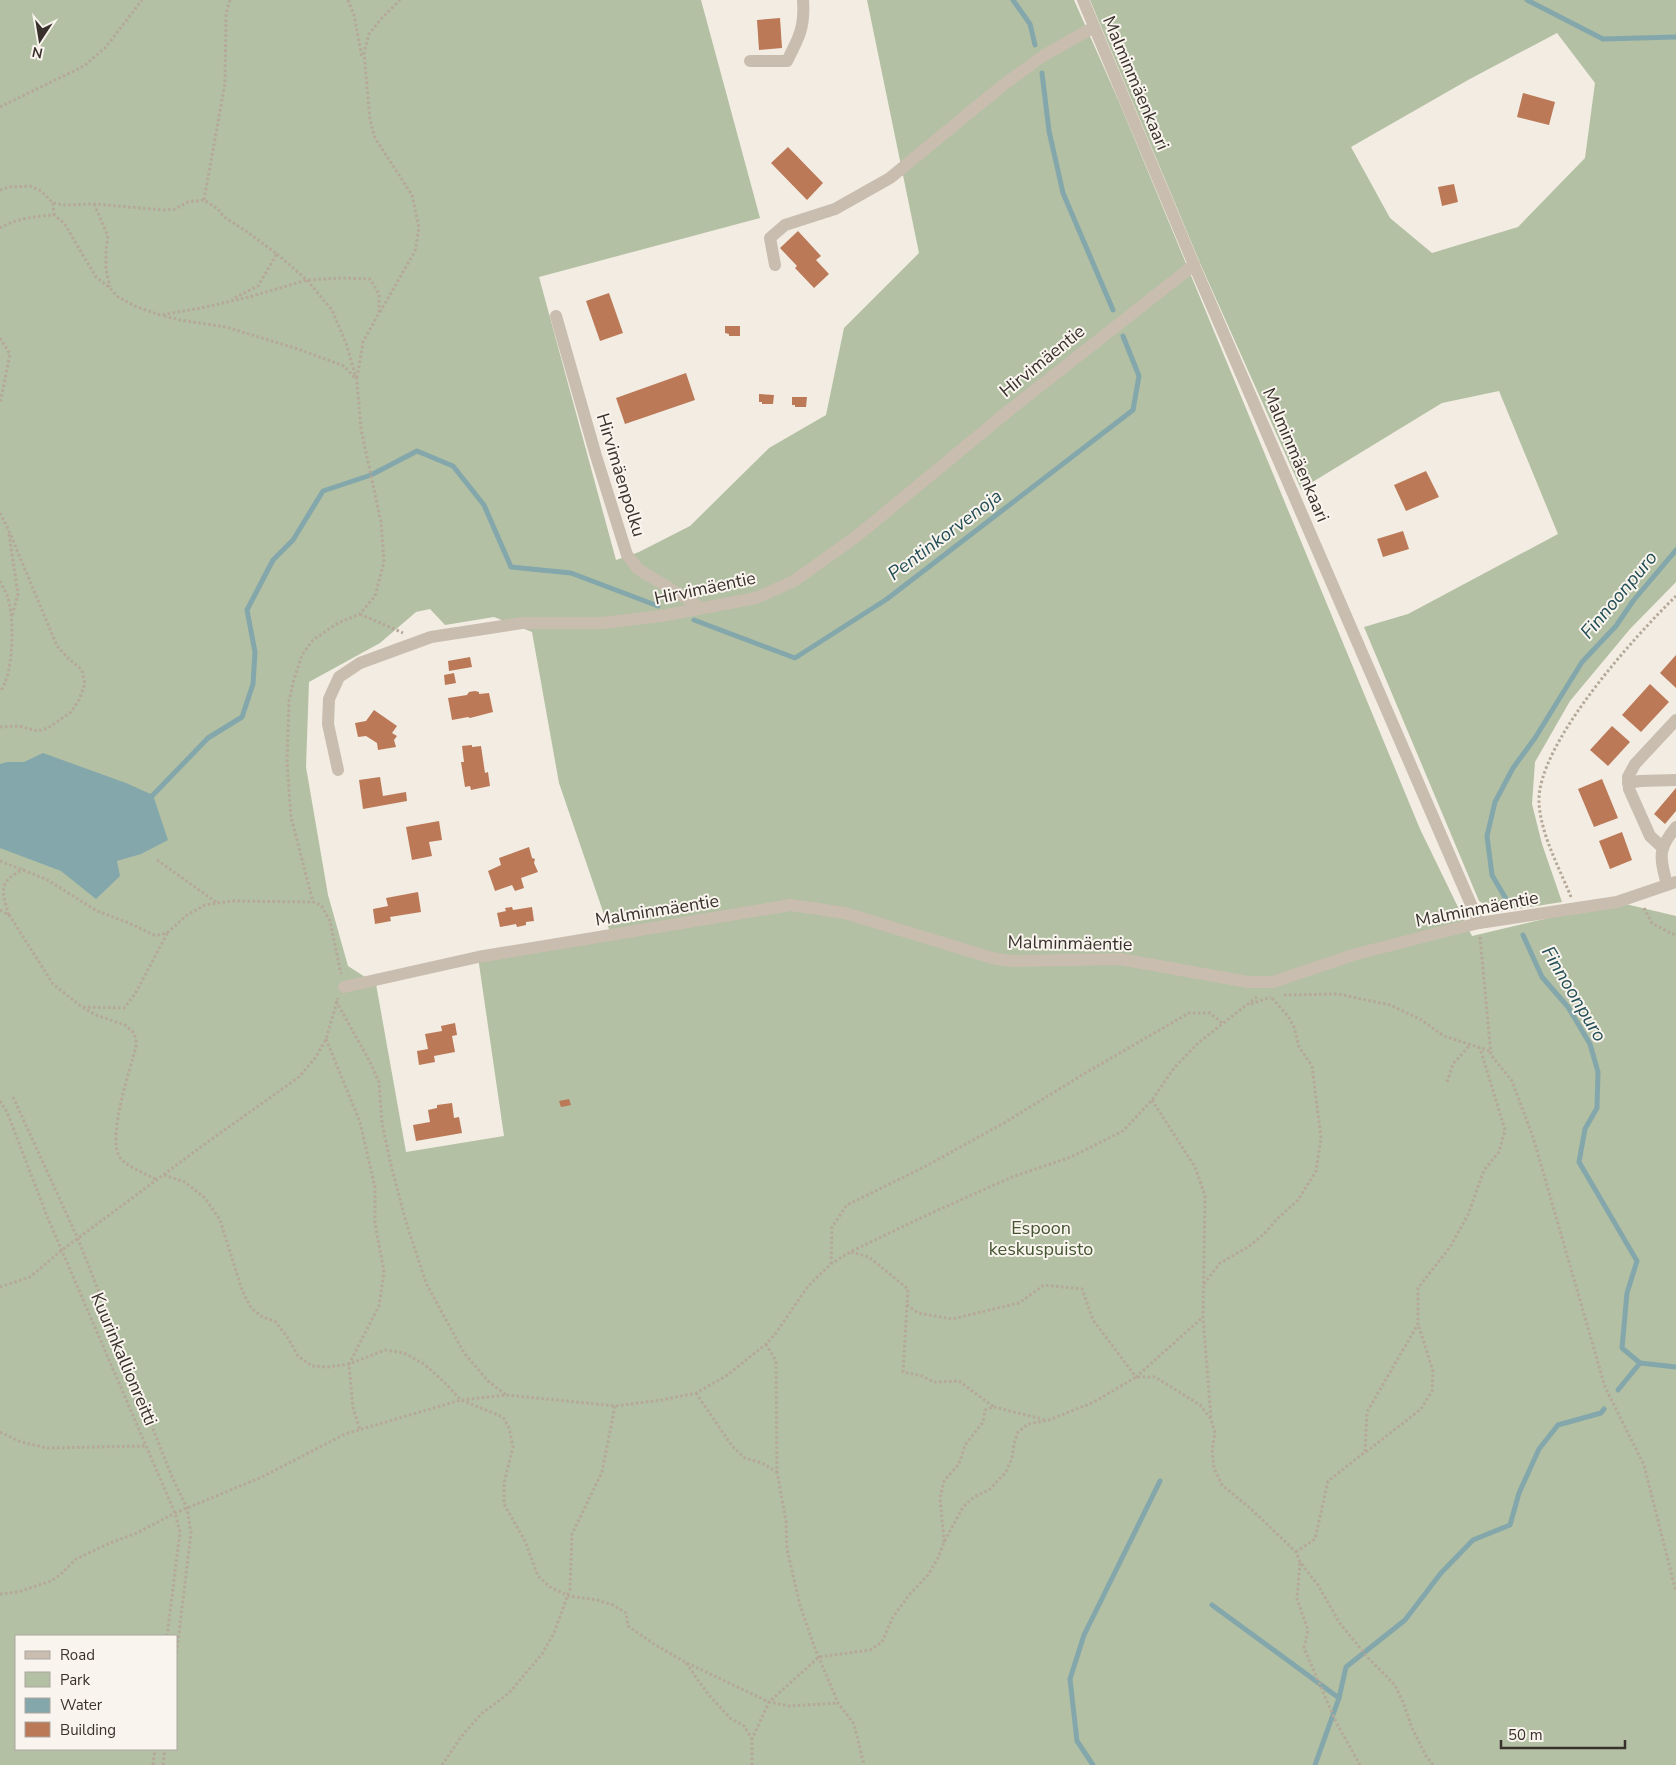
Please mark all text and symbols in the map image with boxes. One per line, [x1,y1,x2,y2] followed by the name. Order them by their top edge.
[1097,12,1175,154] street label: Malminmäenkaari
[15,15,65,65] north arrow
[30,42,45,63] text: N
[994,319,1090,403] street label: Hirvimäentie
[1257,384,1335,526] street label: Malminmäenkaari
[591,410,651,540] street label: Hirvimäenpolku
[882,483,1008,587] water label: Pentinkorvenoja
[1575,546,1663,644] water label: Finnoonpuro
[652,566,758,610] street label: Hirvimäentie
[1413,885,1541,933] street label: Malminmäentie
[593,888,721,932] street label: Malminmäentie
[1007,930,1133,956] street label: Malminmäentie
[1535,941,1613,1047] water label: Finnoonpuro
[989,1216,1093,1261] park label: Espoon keskuspuisto
[85,1289,163,1429] street label: Kuurinkallionreitti
[15,1635,178,1750] legend
[60,1645,95,1665] text: Road
[60,1670,90,1690] text: Park
[60,1695,103,1715] text: Water
[1501,1718,1625,1750] scale bar
[60,1720,116,1740] text: Building
[1508,1725,1543,1745] text: 50 m

